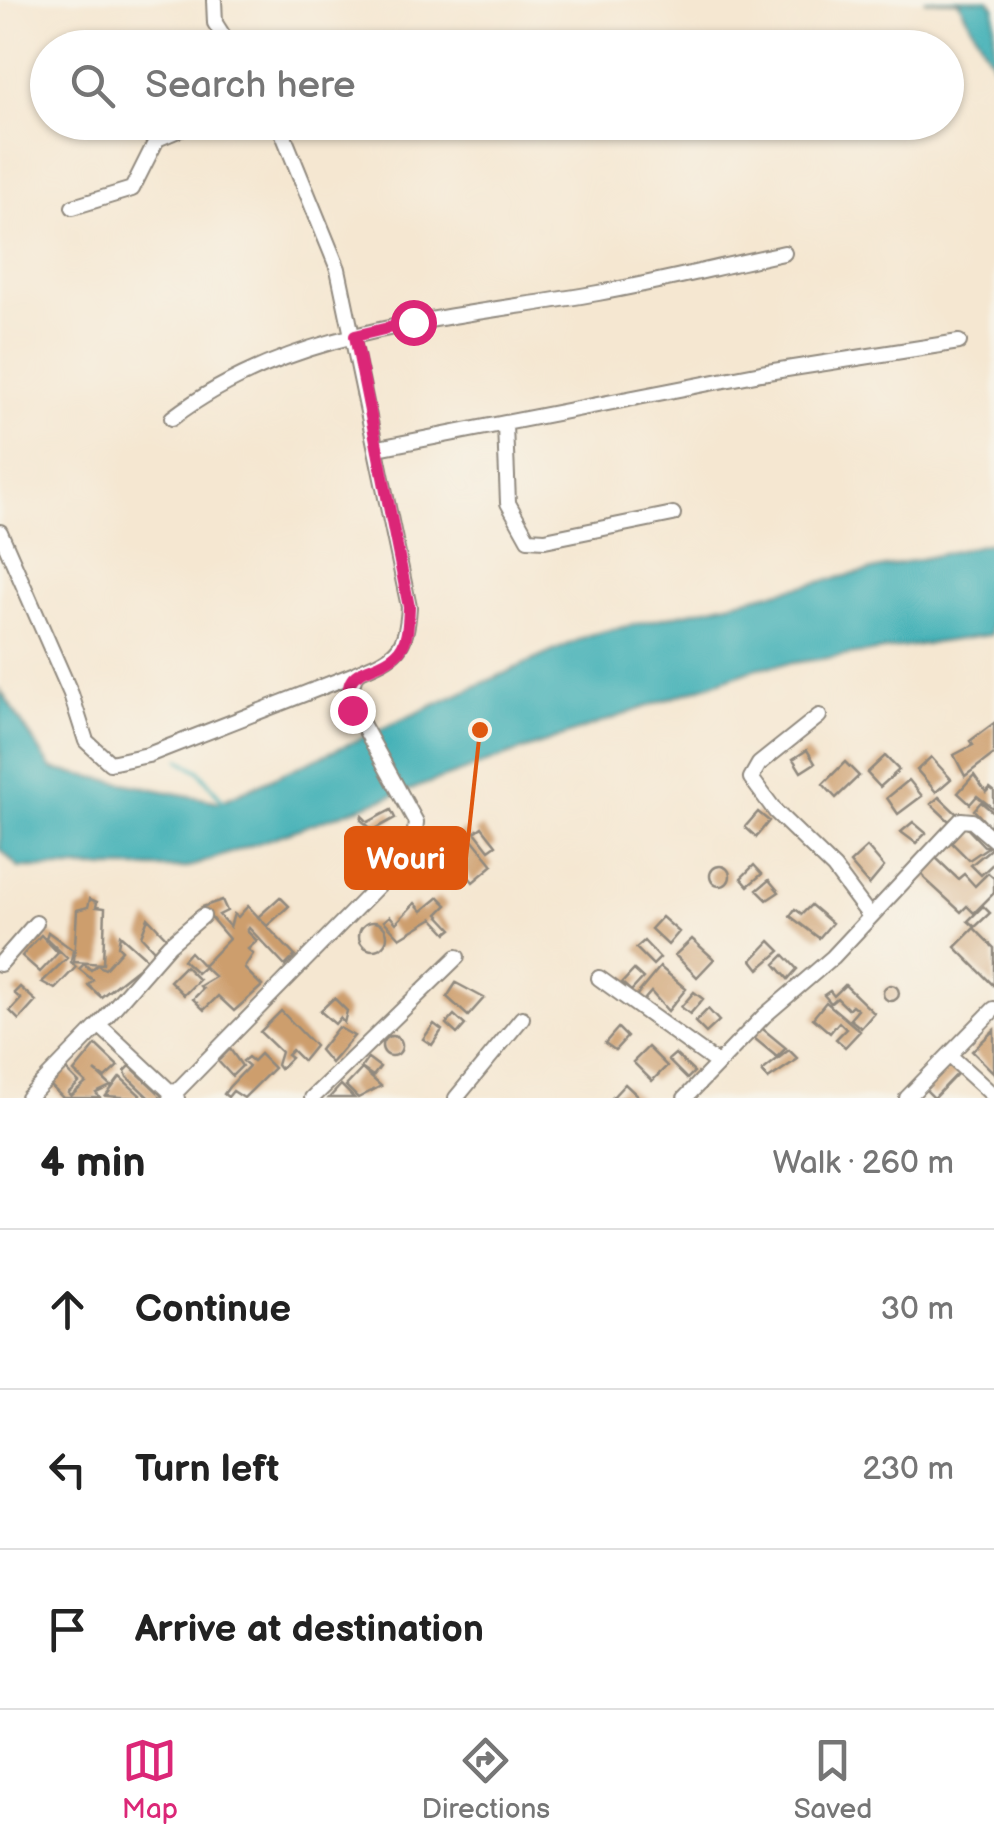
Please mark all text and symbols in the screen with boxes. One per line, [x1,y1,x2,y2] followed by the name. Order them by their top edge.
[30,30,964,140] search box
[65,58,120,113] icon: search
[145,63,356,108] text: Search here
[391,300,437,346] route start
[330,688,376,734] route end
[346,828,466,888] callout: Wouri
[366,842,446,878] text: Wouri
[40,1138,146,1189] text: 4 min
[772,1144,954,1183] text: Walk · 260 m
[40,1282,95,1337] icon: ahead
[135,1287,291,1332] text: Continue
[880,1290,954,1329] text: 30 m
[40,1442,95,1497] icon: left
[135,1447,279,1492] text: Turn left
[862,1450,954,1489] text: 230 m
[40,1602,95,1657] icon: arrive
[135,1607,484,1652] text: Arrive at destination
[122,1733,178,1826] tab: Map
[421,1733,550,1826] tab: Directions
[794,1733,872,1826] tab: Saved

